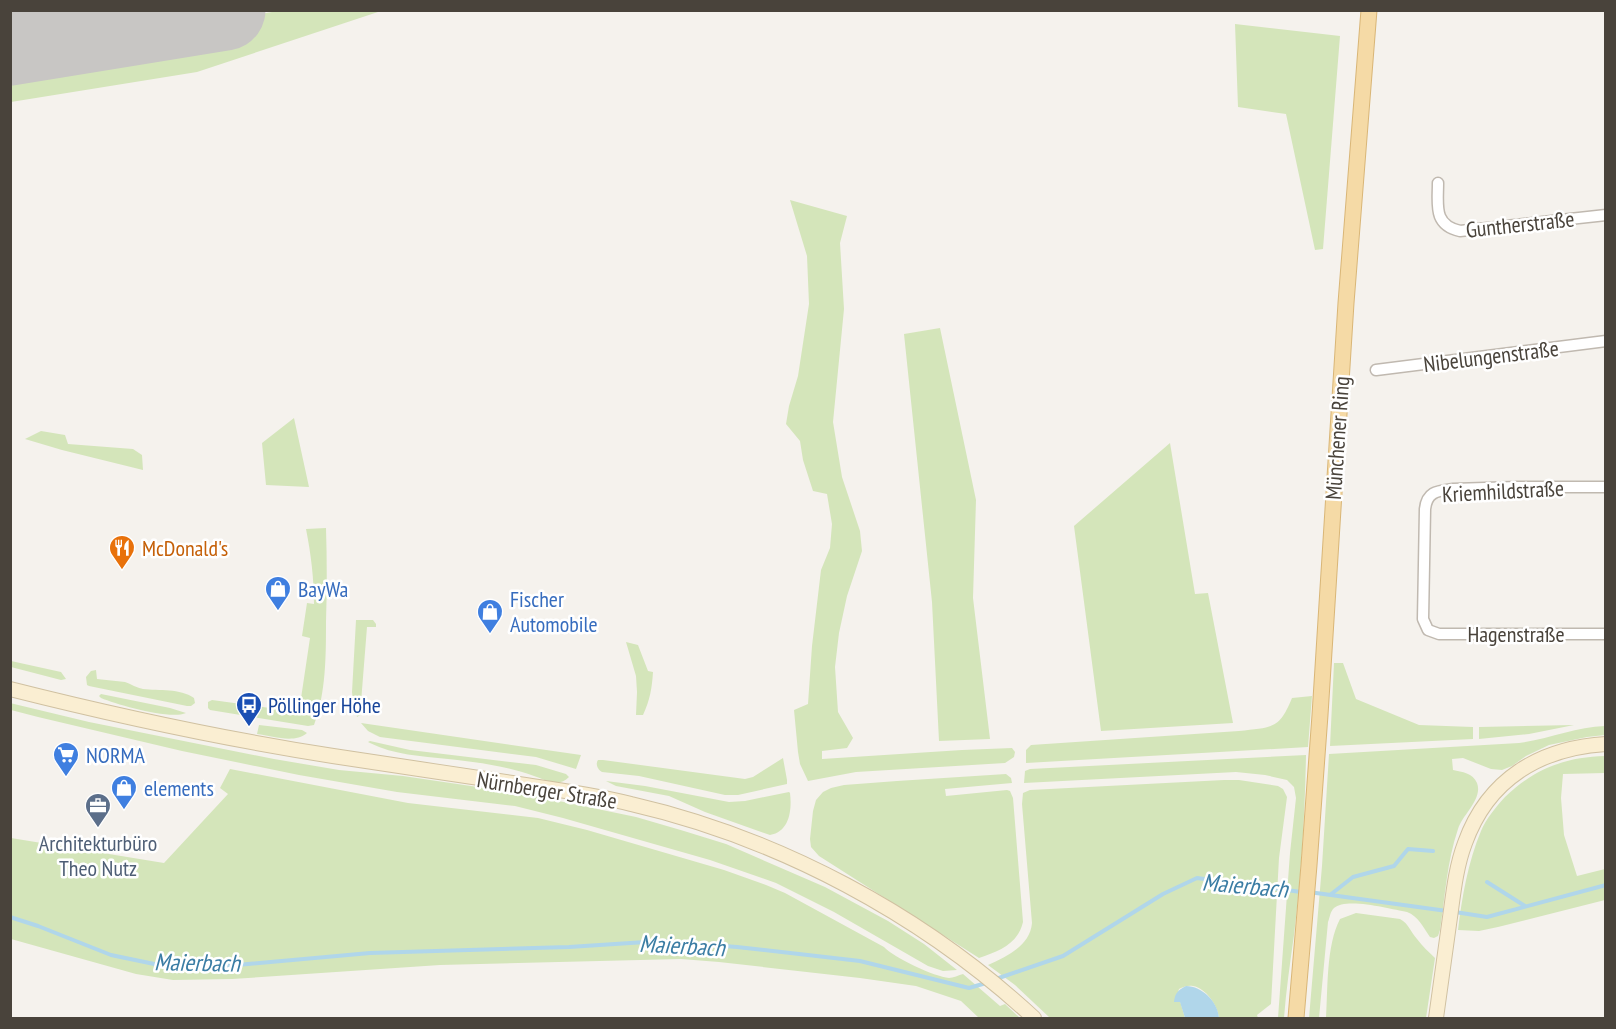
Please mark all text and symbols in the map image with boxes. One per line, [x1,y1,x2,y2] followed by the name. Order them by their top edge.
[1464,204,1576,244] street label: Guntherstraße
[1422,334,1560,378] street label: Nibelungenstraße
[1319,375,1355,501] street label: Münchener Ring
[1441,474,1565,508] street label: Kriemhildstraße
[107,533,137,571] restaurant icon: McDonald's
[142,534,228,562] place label: McDonald's
[263,574,293,612] shop icon: BayWa
[298,575,348,603] place label: BayWa
[510,585,598,638] place label: Fischer Automobile
[475,597,505,635] shop icon: Fischer Automobile
[1468,620,1564,648] street label: Hagenstraße
[234,690,264,728] bus stop icon: Pöllinger Höhe
[268,691,381,719] place label: Pöllinger Höhe
[51,740,81,778] supermarket icon: NORMA
[86,741,145,769] place label: NORMA
[475,765,619,815] street label: Nürnberger Straße
[109,773,139,811] shop icon: elements
[144,774,214,802] place label: elements
[83,791,113,829] office icon: Architekturbüro Theo Nutz
[39,829,157,882] place label: Architekturbüro Theo Nutz
[1201,866,1291,905] water label: Maierbach
[638,928,727,963] water label: Maierbach
[154,946,242,979] water label: Maierbach

